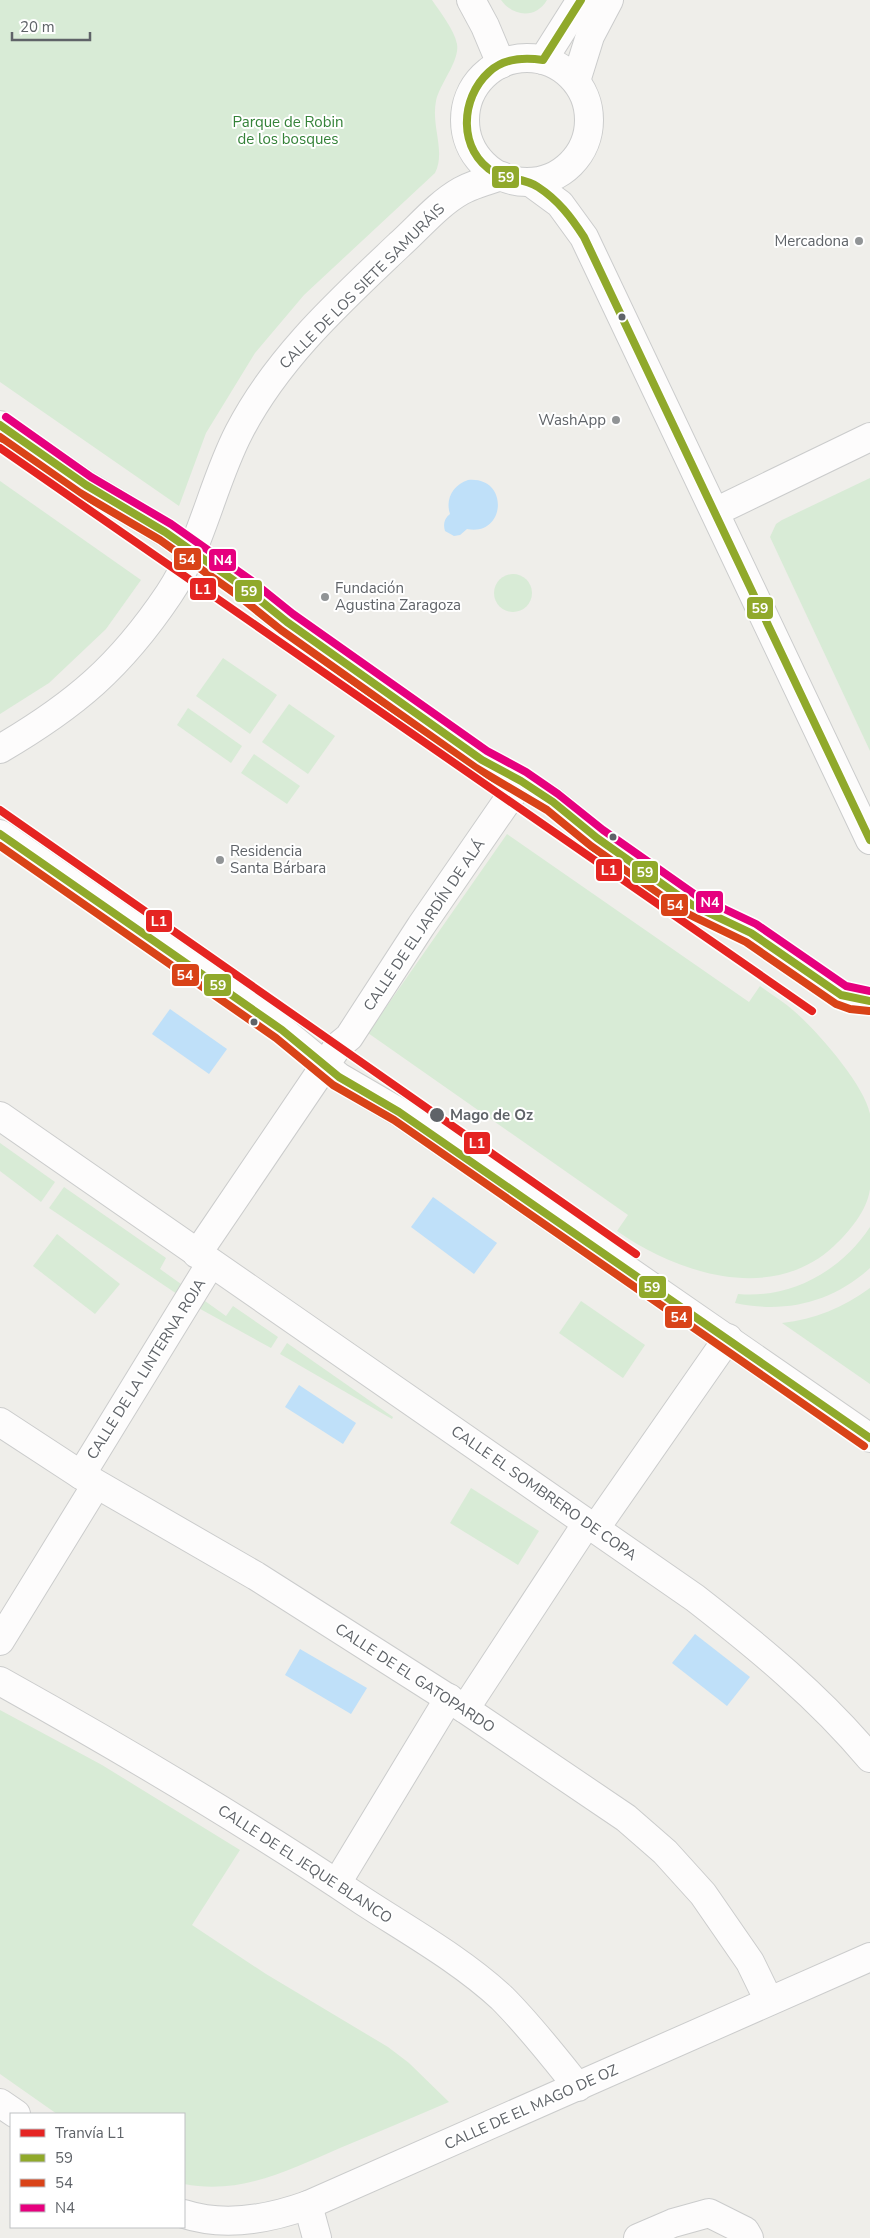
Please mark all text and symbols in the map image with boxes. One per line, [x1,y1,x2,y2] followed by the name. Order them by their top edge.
[12,10,90,42] scale bar
[20,17,55,37] text: 20 m
[233,112,343,149] park label: Parque de Robin de los bosques
[491,165,520,189] line badge: 59
[498,168,514,187] text: 59
[275,199,449,373] street label: CALLE DE LOS SIETE SAMURÁIS
[775,231,849,251] place label: Mercadona
[853,235,865,247] marker: Mercadona
[617,312,627,322] unlabelled marker
[538,410,606,430] place label: WashApp
[610,414,622,426] marker: WashApp
[173,547,202,571] line badge: 54
[208,548,237,572] line badge: N4
[179,550,196,569] text: 54
[214,551,233,570] text: N4
[189,577,217,601] line badge: L1
[335,578,461,615] place label: Fundación Agustina Zaragoza
[234,579,263,603] line badge: 59
[195,580,211,599] text: L1
[241,582,257,601] text: 59
[319,591,331,603] marker: Fundación Agustina Zaragoza
[746,596,774,620] line badge: 59
[752,599,768,618] text: 59
[608,832,618,842] unlabelled marker
[359,835,489,1015] street label: CALLE DE EL JARDÍN DE ALÁ
[230,841,326,878] place label: Residencia Santa Bárbara
[214,854,226,866] marker: Residencia Santa Bárbara
[595,858,623,882] line badge: L1
[631,860,659,884] line badge: 59
[601,861,617,880] text: L1
[637,863,653,882] text: 59
[695,890,724,914] line badge: N4
[660,893,689,917] line badge: 54
[701,893,720,912] text: N4
[667,896,684,915] text: 54
[145,909,173,933] line badge: L1
[151,912,167,931] text: L1
[171,963,200,987] line badge: 54
[177,966,194,985] text: 54
[203,973,232,997] line badge: 59
[210,976,226,995] text: 59
[249,1017,259,1027] unlabelled marker
[450,1105,533,1125] place label: Mago de Oz
[428,1106,446,1124] marker: Mago de Oz
[463,1131,491,1155] line badge: L1
[469,1134,485,1153] text: L1
[82,1275,210,1463] street label: CALLE DE LA LINTERNA ROJA
[638,1275,667,1299] line badge: 59
[644,1278,660,1297] text: 59
[664,1305,693,1329] line badge: 54
[671,1308,688,1327] text: 54
[447,1421,641,1565] street label: CALLE EL SOMBRERO DE COPA
[331,1619,499,1737] street label: CALLE DE EL GATOPARDO
[214,1800,396,1928] street label: CALLE DE EL JEQUE BLANCO
[441,2060,621,2154] street label: CALLE DE EL MAGO DE OZ
[10,2113,185,2228] legend
[55,2123,125,2143] text: Tranvía L1
[55,2148,73,2168] text: 59
[55,2173,73,2193] text: 54
[55,2198,75,2218] text: N4

